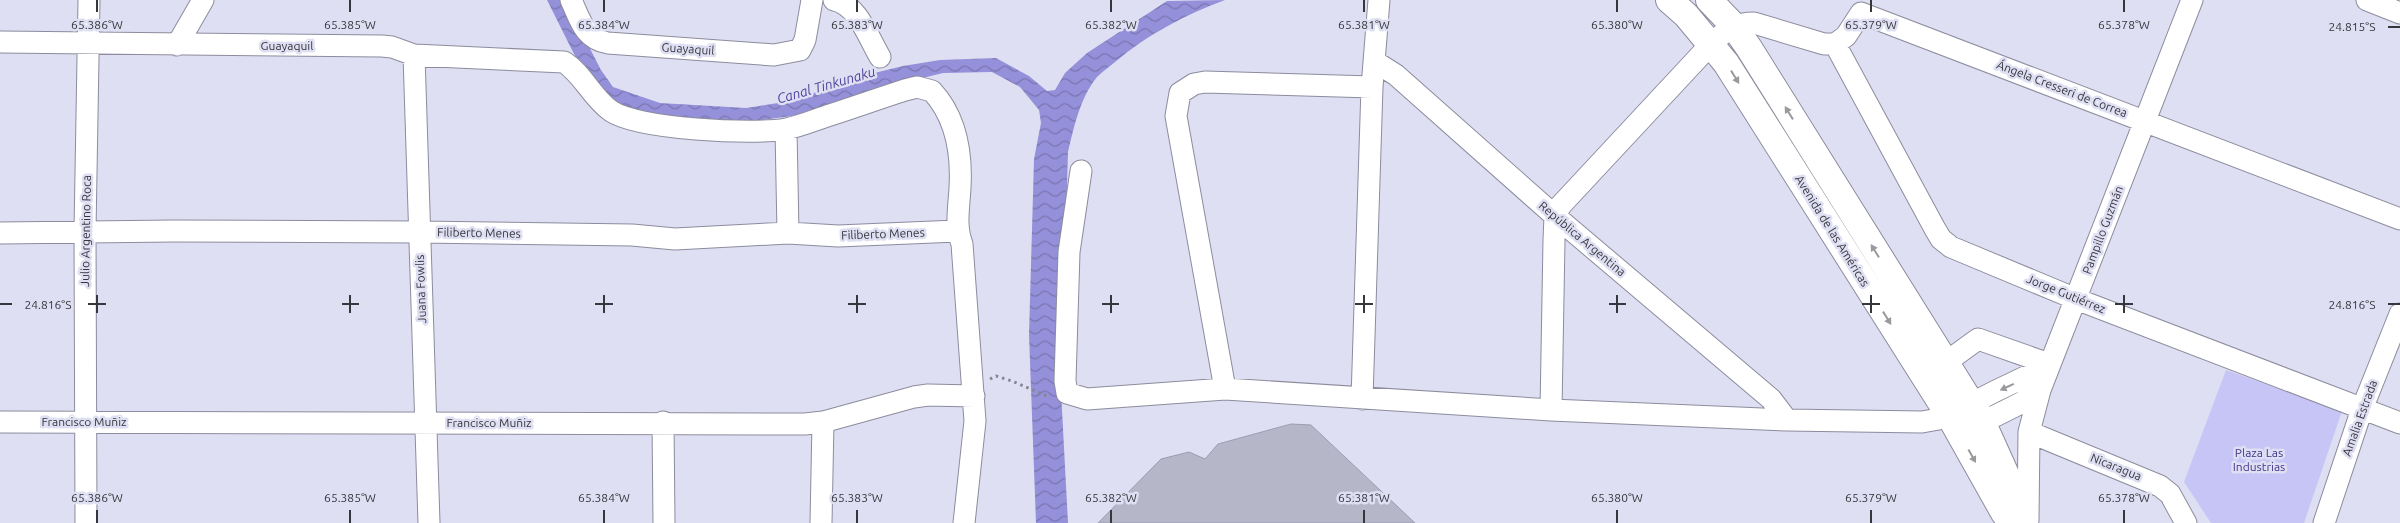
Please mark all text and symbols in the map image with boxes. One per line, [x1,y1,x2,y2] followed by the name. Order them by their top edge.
[71,18,123,31] text: 65.386°W
[324,18,376,31] text: 65.385°W
[578,18,630,31] text: 65.384°W
[831,18,883,31] text: 65.383°W
[1085,18,1137,31] text: 65.382°W
[1338,18,1390,31] text: 65.381°W
[1591,18,1643,31] text: 65.380°W
[1845,18,1897,31] text: 65.379°W
[2098,18,2150,31] text: 65.378°W
[2329,20,2375,33] text: 24.815°S
[261,39,313,52] street label: Guayaquil
[661,40,715,57] street label: Guayaquil
[1995,58,2129,119] street label: Ángela Cresseri de Correa
[775,63,878,107] water label: Canal Tinkunaku
[1730,70,1739,84] one-way arrow
[1785,106,1794,119] one-way arrow
[1793,173,1872,289] street label: Avenida de las Américas
[78,175,93,287] street label: Julio Argentino Roca
[2080,184,2125,276] street label: Pampillo Guzmán
[1536,199,1628,279] street label: República Argentina
[437,225,521,240] street label: Filiberto Menes
[841,226,925,241] street label: Filiberto Menes
[1870,244,1880,257] one-way arrow
[413,255,428,324] street label: Juana Fowlis
[2025,272,2108,315] street label: Jorge Gutiérrez
[25,298,71,311] text: 24.816°S
[2329,298,2375,311] text: 24.816°S
[1882,311,1892,324] one-way arrow
[2340,378,2379,458] street label: Amalia Estrada
[2000,383,2014,391] one-way arrow
[41,415,127,428] street label: Francisco Muñiz
[446,416,532,429] street label: Francisco Muñiz
[2233,446,2285,473] park label: Plaza Las Industrias
[1968,449,1976,464] one-way arrow
[2089,450,2144,483] street label: Nicaragua
[71,491,123,504] text: 65.386°W
[324,491,376,504] text: 65.385°W
[578,491,630,504] text: 65.384°W
[831,491,883,504] text: 65.383°W
[1085,491,1137,504] text: 65.382°W
[1338,491,1390,504] text: 65.381°W
[1591,491,1643,504] text: 65.380°W
[1845,491,1897,504] text: 65.379°W
[2098,491,2150,504] text: 65.378°W

